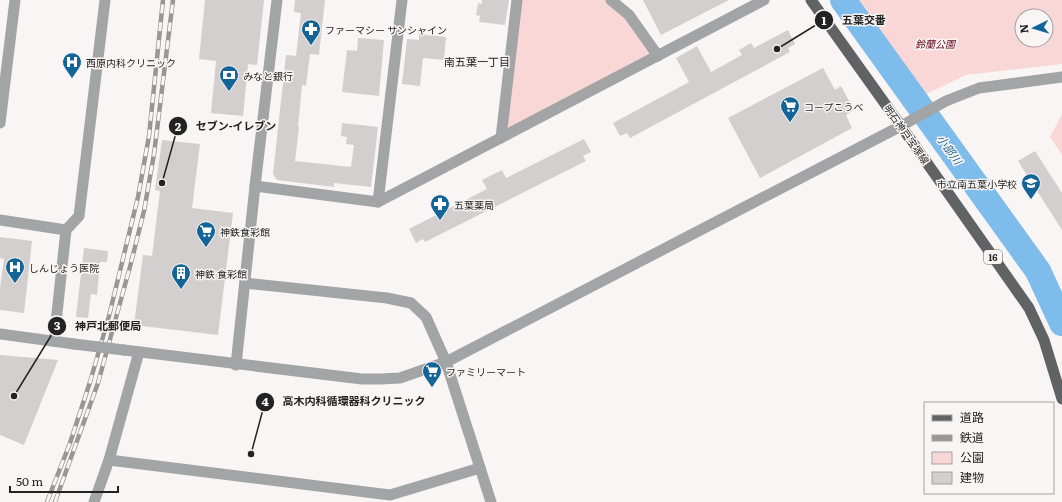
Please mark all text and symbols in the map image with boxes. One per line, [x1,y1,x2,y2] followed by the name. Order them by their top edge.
[1014,8,1054,48] north arrow
[814,9,894,32] callout: 五葉交番
[822,11,827,29] text: 1
[842,11,886,27] text: 五葉交番
[300,18,322,46] pharmacy icon: ファーマシー サンシャイン
[325,22,447,37] place label: ファーマシー サンシャイン
[1015,24,1031,34] text: N
[915,36,957,51] park label: 鈴蘭公園
[61,51,83,79] hospital icon: 西原内科クリニック
[444,53,510,69] district label: 南五葉一丁目
[86,55,176,70] place label: 西原内科クリニック
[218,64,240,92] bank icon: みなと銀行
[243,68,293,83] place label: みなと銀行
[779,95,801,123] supermarket icon: コープこうべ
[804,99,863,114] place label: コープこうべ
[881,101,933,167] street label: 明石神戸宝塚線
[168,115,285,138] callout: セブン-イレブン
[175,117,182,135] text: 2
[196,117,276,133] text: セブン-イレブン
[934,131,967,168] water label: 小部川
[1020,172,1042,200] school or university icon: 市立南五葉小学校
[937,176,1017,191] place label: 市立南五葉小学校
[429,193,451,221] pharmacy icon: 五葉薬局
[454,197,494,212] place label: 五葉薬局
[195,220,217,248] supermarket icon: 神鉄食彩館
[220,224,270,239] place label: 神鉄食彩館
[984,250,1002,264] road number: 16
[4,256,26,284] hospital icon: しんじょう医院
[29,260,99,275] place label: しんじょう医院
[170,262,192,290] building icon: 神鉄 食彩館
[195,266,247,281] place label: 神鉄 食彩館
[47,314,149,337] callout: 神戸北郵便局
[54,316,61,334] text: 3
[75,317,141,333] text: 神戸北郵便局
[421,360,443,388] supermarket icon: ファミリーマート
[446,364,526,379] place label: ファミリーマート
[255,390,434,413] callout: 高木内科循環器科クリニック
[261,392,269,410] text: 4
[283,392,426,408] text: 高木内科循環器科クリニック
[924,402,1054,494] legend
[960,408,984,426] text: 道路
[960,428,984,446] text: 鉄道
[960,448,984,466] text: 公園
[10,468,118,494] scale bar
[960,468,984,486] text: 建物
[16,472,43,490] text: 50 m

